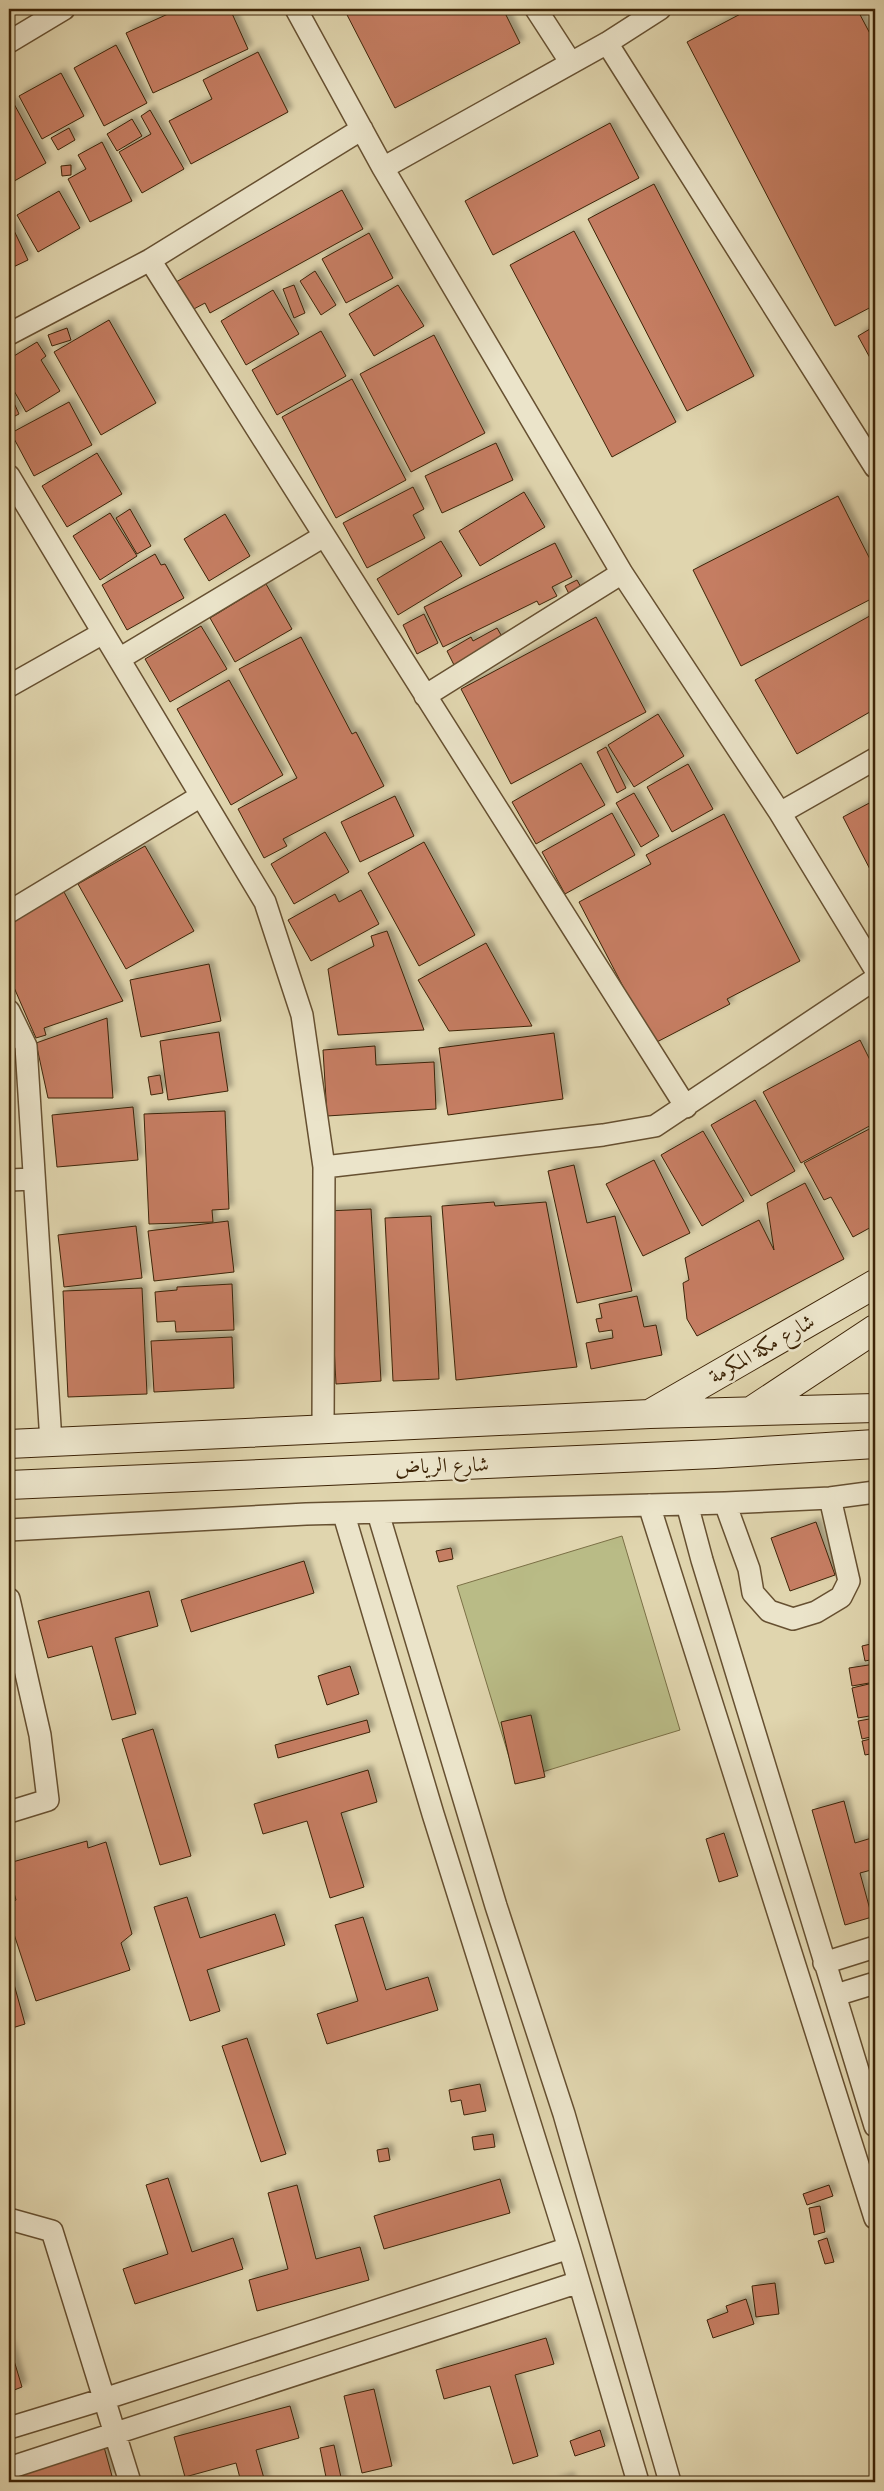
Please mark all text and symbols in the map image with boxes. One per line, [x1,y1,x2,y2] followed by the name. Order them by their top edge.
[704,1307,822,1394] street label: شارع مكة المكرمة
[394,1450,490,1485] street label: شارع الرياض

